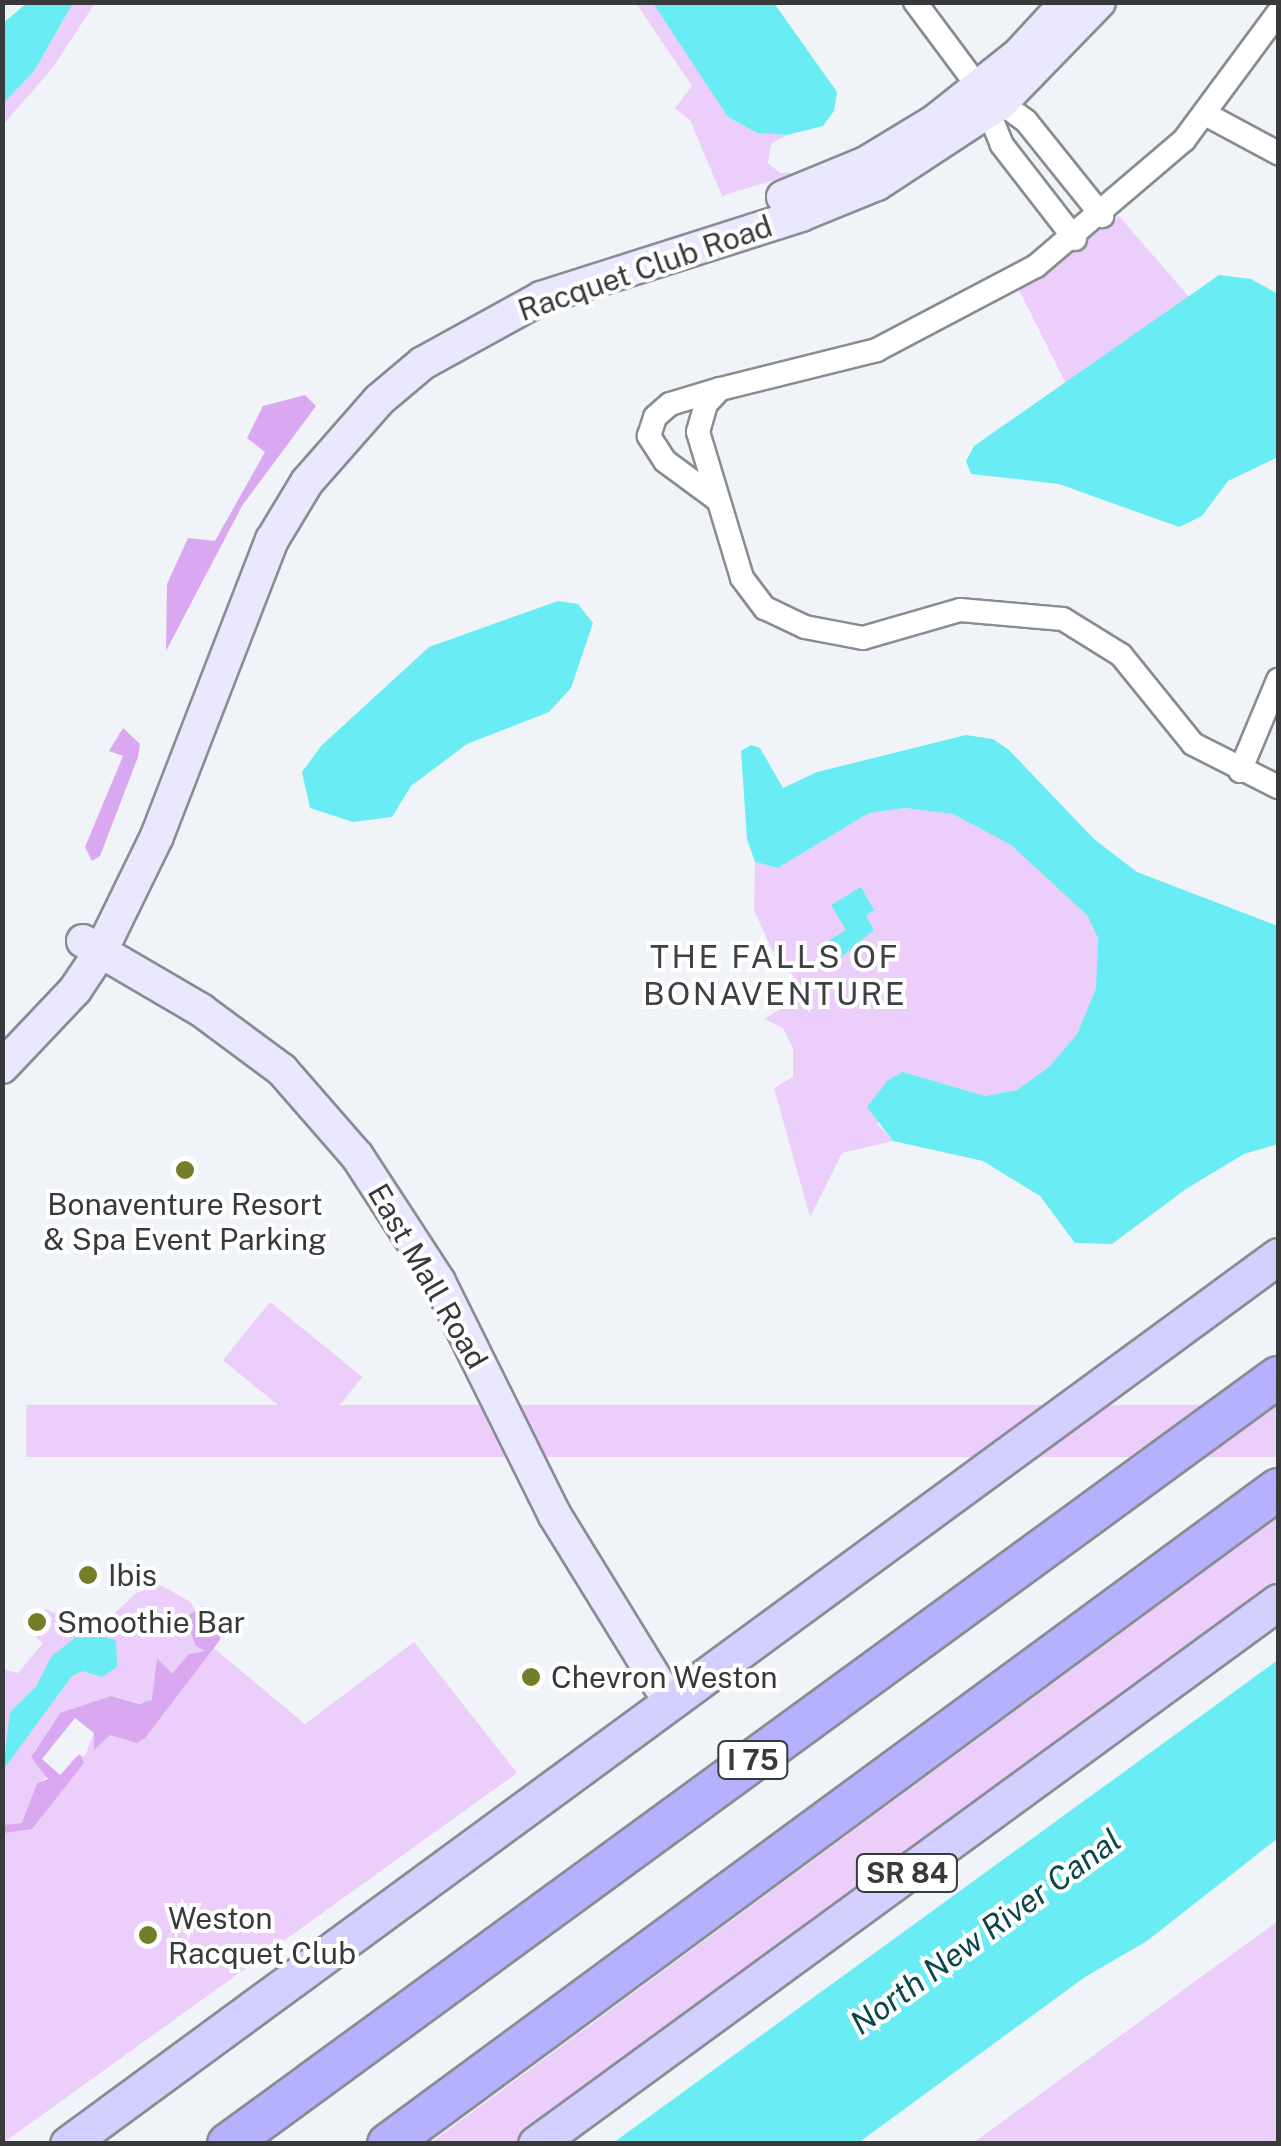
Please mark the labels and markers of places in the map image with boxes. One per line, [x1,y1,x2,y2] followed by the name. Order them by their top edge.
[174,1159,196,1181] marker: Bonaventure Resort & Spa Event Parking
[43,1186,327,1256] place label: Bonaventure Resort & Spa Event Parking
[108,1557,157,1593] place label: Ibis
[77,1564,99,1586] marker: Ibis
[57,1604,245,1640] place label: Smoothie Bar
[26,1611,48,1633] marker: Smoothie Bar
[551,1659,778,1695] place label: Chevron Weston
[520,1666,542,1688] marker: Chevron Weston
[168,1900,356,1970] place label: Weston Racquet Club
[137,1924,159,1946] marker: Weston Racquet Club

